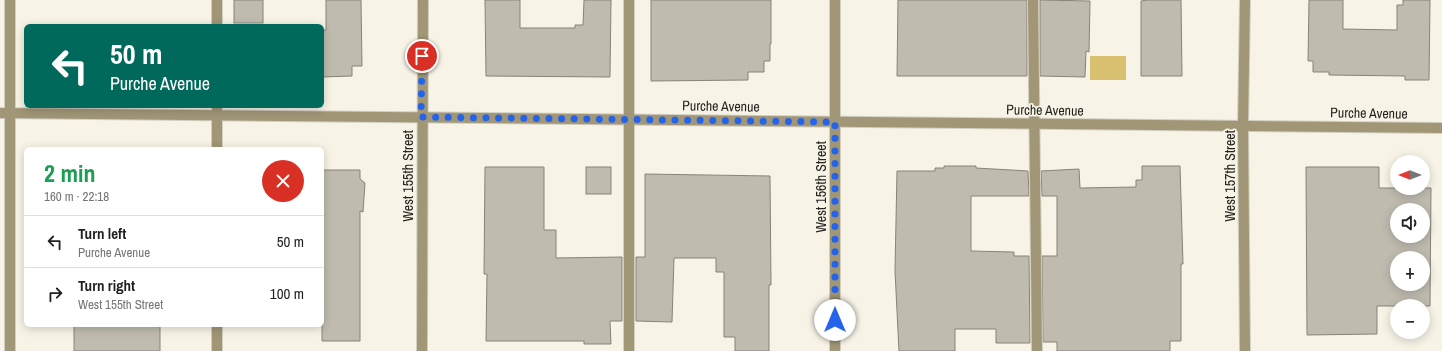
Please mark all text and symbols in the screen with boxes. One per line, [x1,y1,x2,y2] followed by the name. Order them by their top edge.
[110,35,162,73] text: 50 m
[405,39,439,73] pin
[44,40,96,92] icon: left
[411,45,433,67] icon: arrive
[110,71,210,96] text: Purche Avenue
[682,96,760,116] street label: Purche Avenue
[1006,100,1084,120] street label: Purche Avenue
[1330,103,1408,123] street label: Purche Avenue
[399,130,417,222] street label: West 155th Street
[1221,130,1239,222] street label: West 157th Street
[812,141,830,233] street label: West 156th Street
[1390,155,1430,195] north arrow
[1390,155,1430,339] map controls
[44,157,95,189] text: 2 min
[262,160,304,202] button: close
[44,188,109,205] text: 160 m · 22:18
[1390,203,1430,243] button: sound
[78,223,126,244] text: Turn left
[44,231,66,253] icon: left
[277,231,304,252] text: 50 m
[78,244,150,261] text: Purche Avenue
[1390,251,1430,291] button: +
[78,275,135,296] text: Turn right
[44,283,66,305] icon: right
[270,283,304,304] text: 100 m
[78,296,163,313] text: West 155th Street
[814,299,856,341] position arrow
[1390,299,1430,339] button: −

